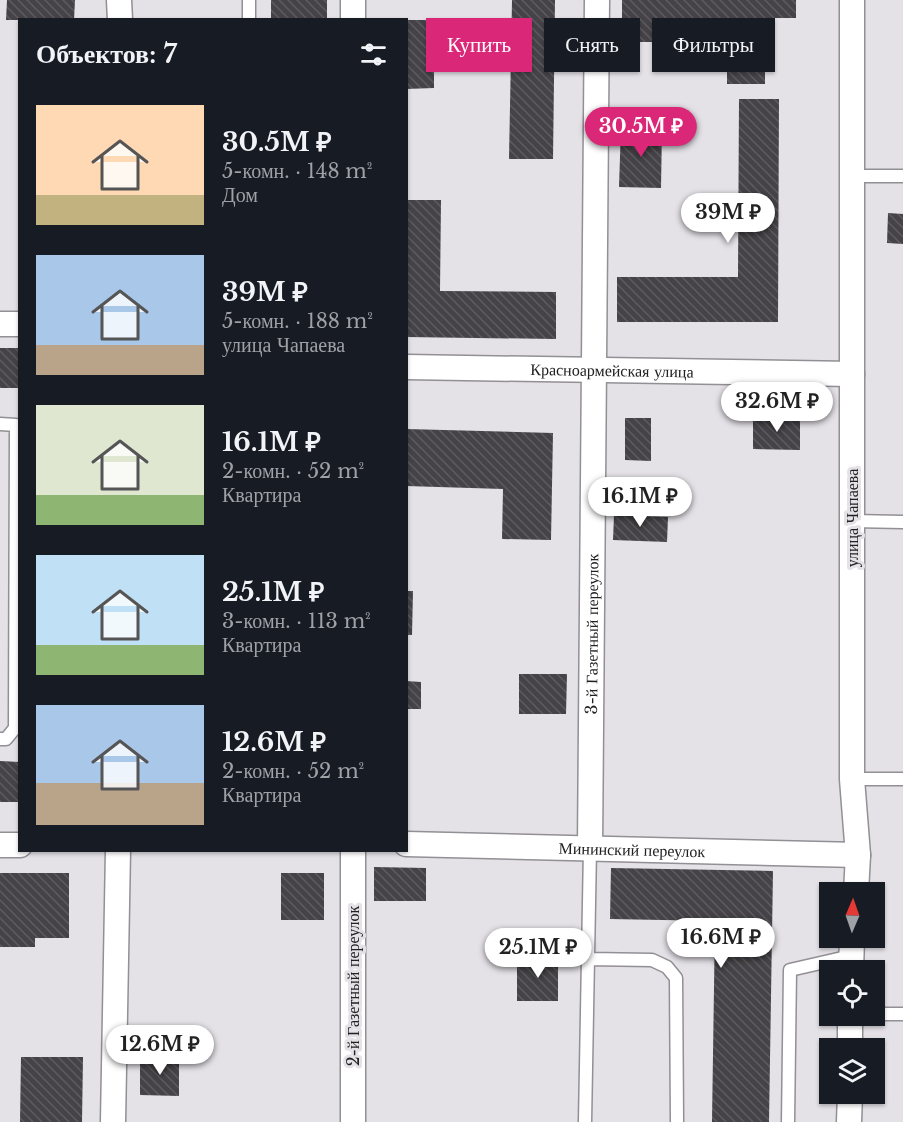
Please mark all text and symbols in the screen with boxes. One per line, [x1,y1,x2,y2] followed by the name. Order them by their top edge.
[426,18,532,72] chip: Купить
[544,18,640,72] chip: Снять
[652,18,775,72] chip: Фильтры
[36,38,177,70] text: Объектов: 7
[357,38,390,71] icon: filters
[586,107,696,158] pin: 30.5M ₽
[599,114,683,138] text: 30.5M ₽
[222,126,332,158] text: 30.5M ₽
[84,129,156,201] icon: home
[222,159,372,183] text: 5-комн. · 148 m²
[222,183,258,207] text: Дом
[686,193,770,244] pin: 39M ₽
[695,200,761,224] text: 39M ₽
[222,276,308,308] text: 39M ₽
[84,279,156,351] icon: home
[222,309,373,333] text: 5-комн. · 188 m²
[222,333,345,357] text: улица Чапаева
[530,359,694,382] street label: Красноармейская улица
[722,382,832,433] pin: 32.6M ₽
[735,389,819,413] text: 32.6M ₽
[222,426,321,458] text: 16.1M ₽
[84,429,156,501] icon: home
[222,459,364,483] text: 2-комн. · 52 m²
[842,469,862,567] street label: улица Чапаева
[585,477,695,528] pin: 16.1M ₽
[222,483,301,507] text: Квартира
[602,484,678,508] text: 16.1M ₽
[581,553,602,714] street label: 3-й Газетный переулок
[222,576,324,608] text: 25.1M ₽
[84,579,156,651] icon: home
[222,609,371,633] text: 3-комн. · 113 m²
[222,633,301,657] text: Квартира
[222,726,326,758] text: 12.6M ₽
[84,729,156,801] icon: home
[222,759,364,783] text: 2-комн. · 52 m²
[222,783,301,807] text: Квартира
[558,838,706,861] street label: Мининский переулок
[819,882,885,948] north arrow
[819,882,885,1104] map controls
[343,905,363,1066] street label: 2-й Газетный переулок
[666,918,776,969] pin: 16.6M ₽
[681,925,761,949] text: 16.6M ₽
[483,928,593,979] pin: 25.1M ₽
[499,935,577,959] text: 25.1M ₽
[819,960,885,1026] button: locate
[105,1025,215,1076] pin: 12.6M ₽
[120,1032,200,1056] text: 12.6M ₽
[819,1038,885,1104] button: layers

